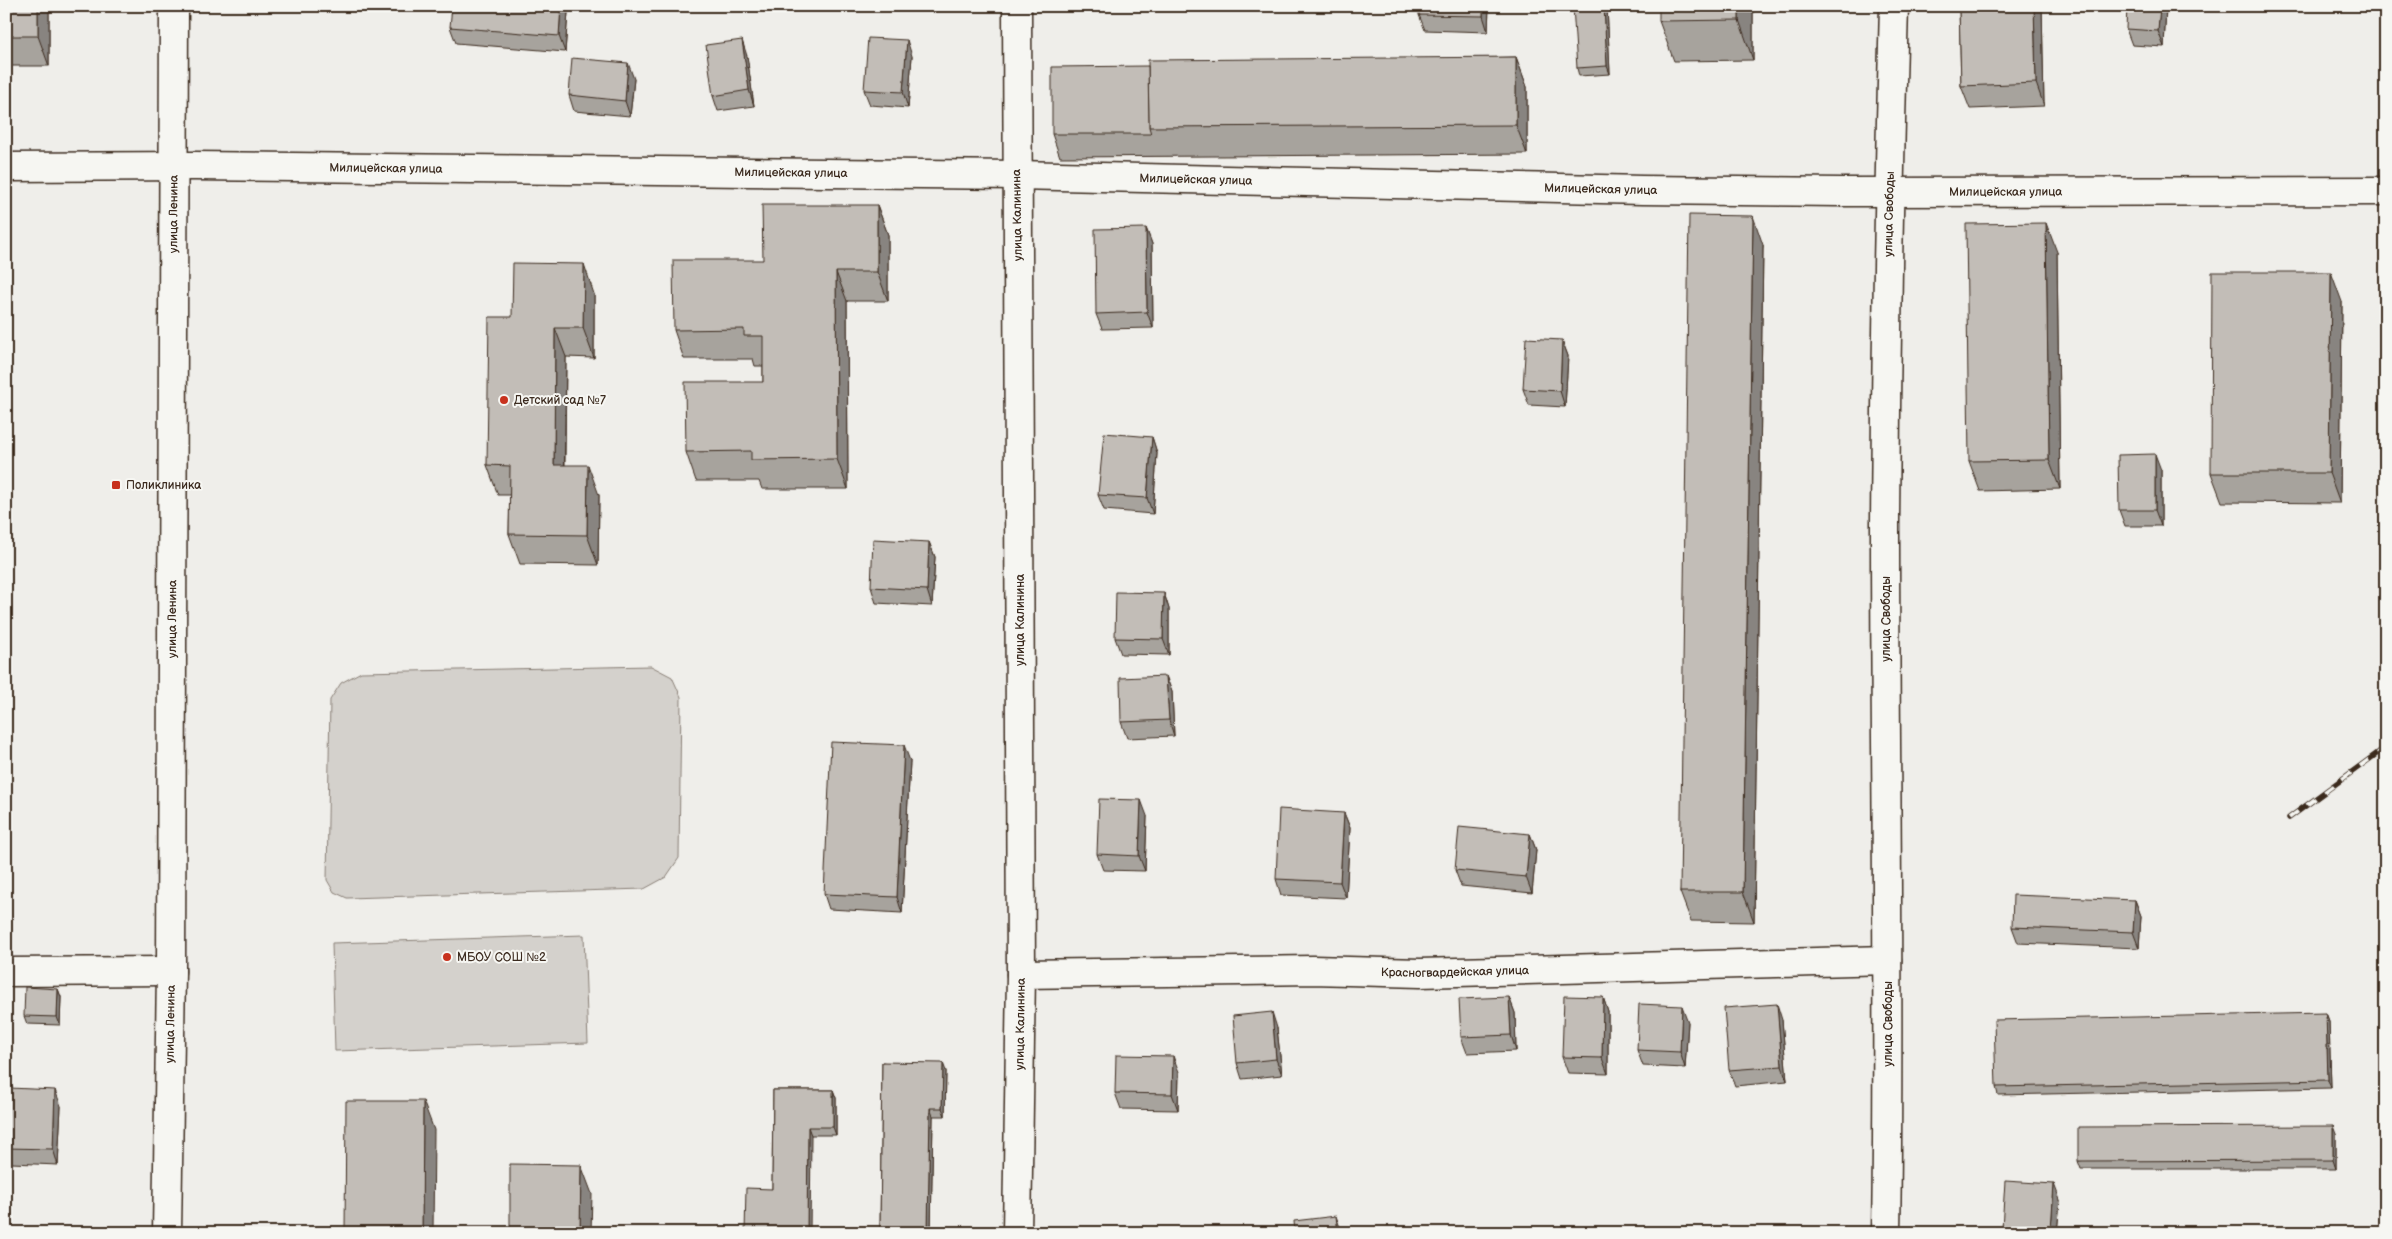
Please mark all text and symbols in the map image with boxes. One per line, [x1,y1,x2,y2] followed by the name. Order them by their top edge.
[329,160,443,177] street label: Милицейская улица
[734,165,848,181] street label: Милицейская улица
[1009,169,1026,261] street label: улица Калинина
[1139,171,1253,189] street label: Милицейская улица
[1881,171,1898,257] street label: улица Свободы
[166,175,181,253] street label: улица Ленина
[1544,181,1657,198] street label: Милицейская улица
[1949,185,2062,200] street label: Милицейская улица
[514,393,606,408] place label: Детский сад №7
[498,394,510,406] marker: Детский сад №7
[126,478,201,493] place label: Поликлиника
[110,479,122,491] marker: Поликлиника
[1013,574,1028,666] street label: улица Калинина
[1879,576,1894,662] street label: улица Свободы
[165,580,180,658] street label: улица Ленина
[457,950,546,965] place label: МБОУ СОШ №2
[441,951,453,963] marker: МБОУ СОШ №2
[1381,963,1529,981] street label: Красногвардейская улица
[1013,978,1029,1070] street label: улица Калинина
[1881,981,1896,1067] street label: улица Свободы
[163,985,179,1063] street label: улица Ленина

